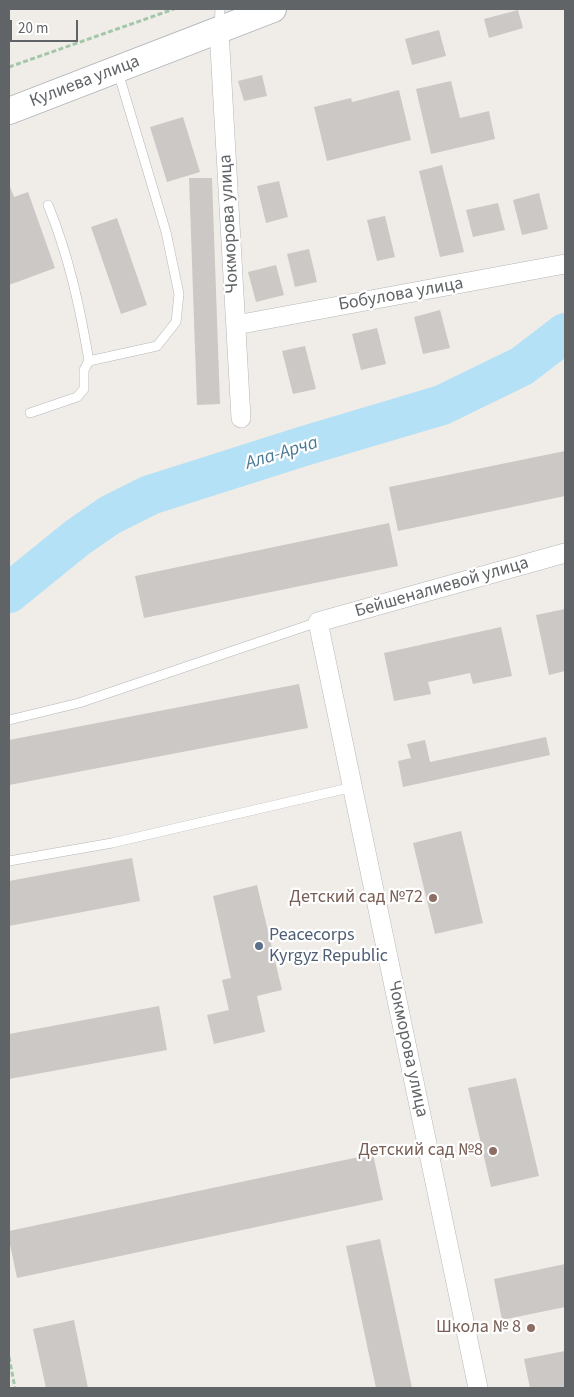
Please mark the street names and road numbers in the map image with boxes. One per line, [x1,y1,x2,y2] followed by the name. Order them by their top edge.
[27,51,143,113] street label: Кулиева улица
[216,154,244,294] street label: Чокморова улица
[337,273,465,317] street label: Бобулова улица
[353,553,531,623] street label: Бейшеналиевой улица
[382,979,432,1119] street label: Чокморова улица

